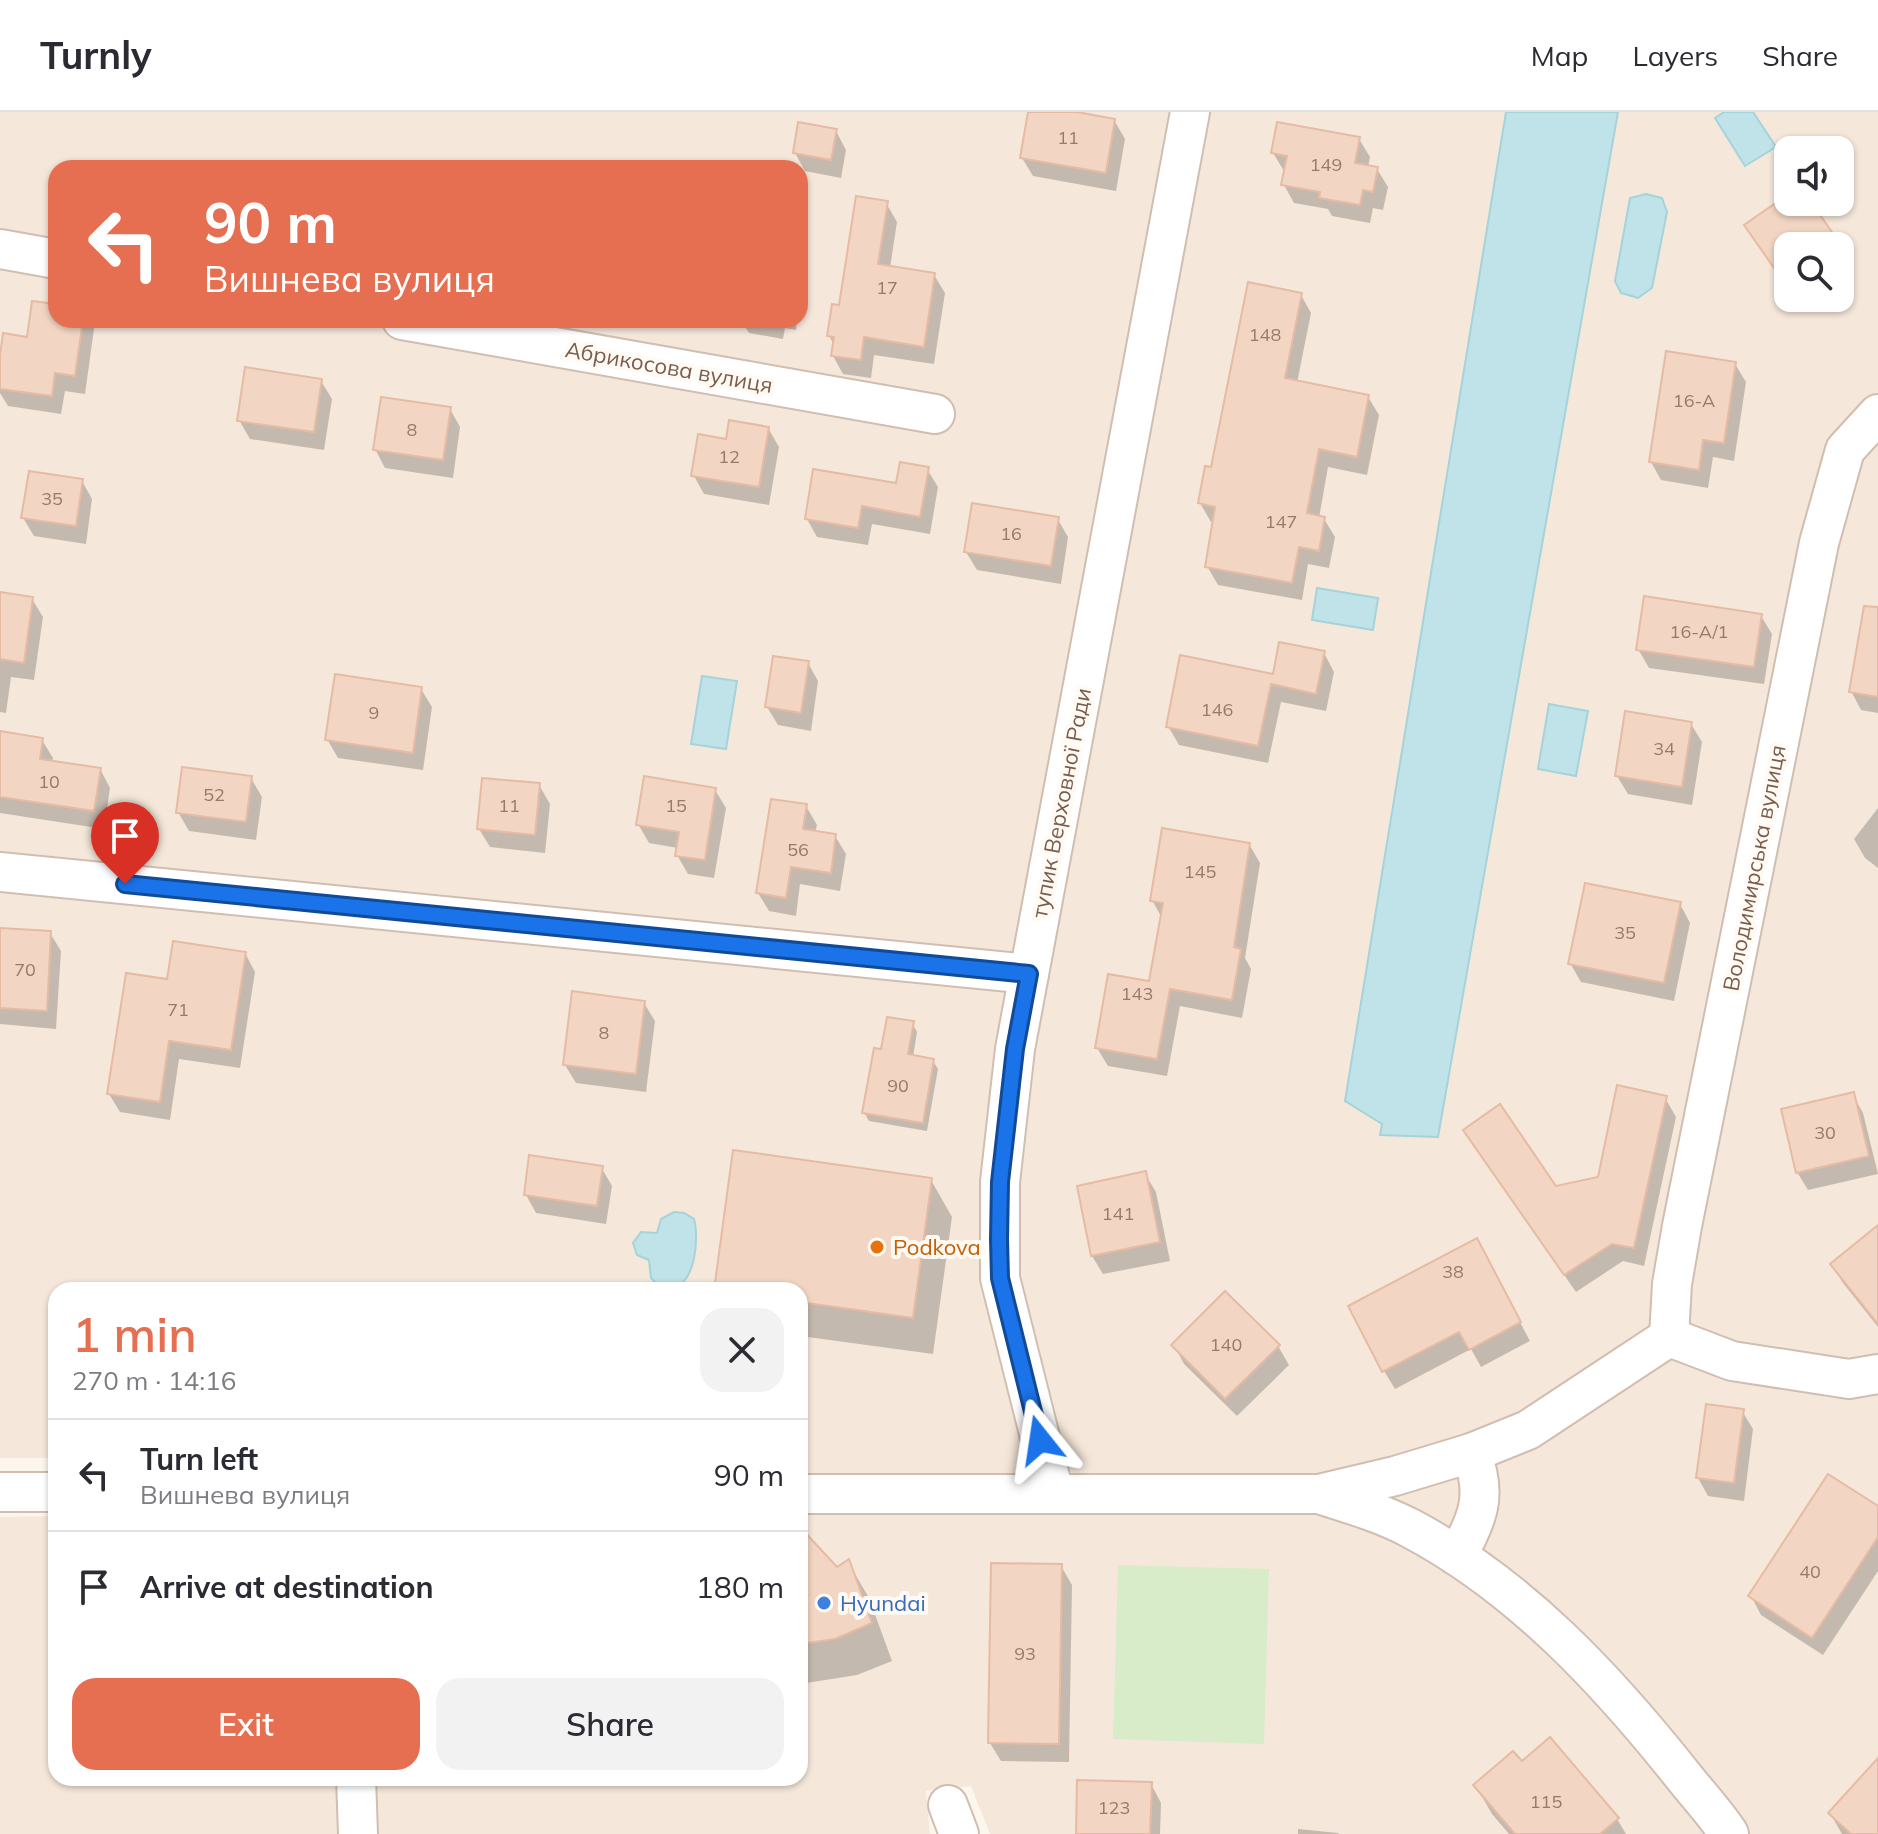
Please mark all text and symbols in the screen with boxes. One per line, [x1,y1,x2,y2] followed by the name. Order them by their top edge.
[40,31,152,79] text: Turnly
[1531,38,1588,73] text: Map
[1632,38,1718,73] text: Layers
[1762,38,1838,73] text: Share
[1057,126,1079,149] house number: 11
[1774,136,1854,312] map controls
[1774,136,1854,216] button: sound
[1310,153,1342,176] house number: 149
[204,187,337,257] text: 90 m
[72,192,176,296] icon: left
[1774,232,1854,312] button: search
[204,256,495,301] text: Вишнева вулиця
[876,276,898,299] house number: 17
[1249,323,1281,346] house number: 148
[563,335,775,399] street label: Абрикосова вулиця
[1673,389,1715,412] house number: 16-А
[407,418,417,441] house number: 8
[718,445,740,468] house number: 12
[41,487,63,510] house number: 35
[1265,510,1297,533] house number: 147
[1000,522,1022,545] house number: 16
[1670,620,1728,643] house number: 16-А/1
[1025,685,1097,921] street label: тупик Верховної Ради
[1201,698,1233,721] house number: 146
[369,701,379,724] house number: 9
[1653,737,1675,760] house number: 34
[1716,743,1792,993] street label: Володимирська вулиця
[38,770,60,793] house number: 10
[203,783,225,806] house number: 52
[498,794,520,817] house number: 11
[665,794,687,817] house number: 15
[91,802,159,884] pin
[103,814,147,858] icon: arrive
[787,838,809,861] house number: 56
[1184,860,1216,883] house number: 145
[1614,921,1636,944] house number: 35
[14,958,36,981] house number: 70
[1121,982,1153,1005] house number: 143
[167,998,189,1021] house number: 71
[599,1021,609,1044] house number: 8
[887,1074,909,1097] house number: 90
[1814,1121,1836,1144] house number: 30
[1102,1202,1134,1225] house number: 141
[893,1233,981,1261] place label: Podkova
[868,1238,886,1256] marker: Podkova
[1442,1260,1464,1283] house number: 38
[72,1304,197,1364] text: 1 min
[700,1308,784,1392] button: close
[1210,1333,1242,1356] house number: 140
[72,1364,236,1397] text: 270 m · 14:16
[998,1398,1082,1482] position arrow
[140,1440,258,1478] text: Turn left
[72,1453,116,1497] icon: left
[714,1456,784,1494] text: 90 m
[140,1478,350,1511] text: Вишнева вулиця
[1799,1560,1821,1583] house number: 40
[72,1565,116,1609] icon: arrive
[140,1568,434,1606] text: Arrive at destination
[696,1568,784,1606] text: 180 m
[840,1589,926,1617] place label: Hyundai
[815,1594,833,1612] marker: Hyundai
[1014,1642,1036,1665] house number: 93
[72,1678,420,1770] button: Exit
[436,1678,784,1770] button: Share
[1530,1790,1562,1813] house number: 115
[1098,1796,1130,1819] house number: 123

